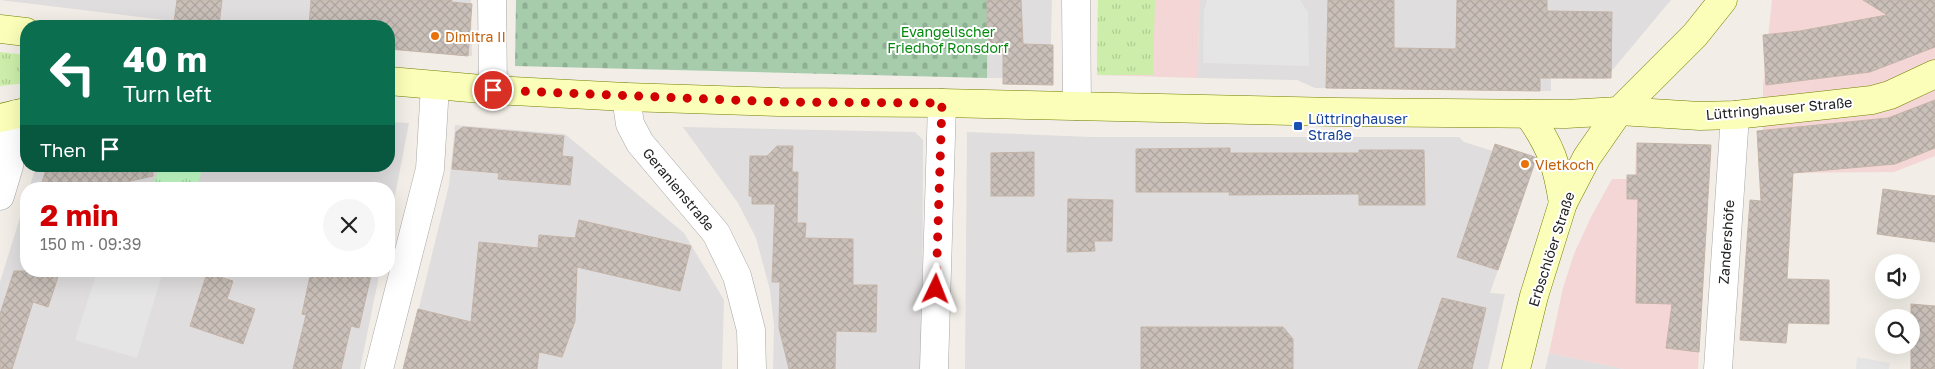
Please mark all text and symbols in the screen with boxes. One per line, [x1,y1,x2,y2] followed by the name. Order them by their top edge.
[887,23,1009,56] park label: Evangelischer Friedhof Ronsdorf
[445,28,506,45] place label: Dimitra II
[429,30,441,42] marker: Dimitra II
[123,38,207,80] text: 40 m
[40,40,105,105] icon: left
[472,69,514,111] pin
[479,76,507,104] icon: arrive
[123,80,212,107] text: Turn left
[1705,93,1853,123] street label: Lüttringhauser Straße
[1308,110,1408,143] place label: Lüttringhauser Straße
[1292,120,1304,132] marker: Lüttringhauser Straße
[96,135,124,163] icon: arrive
[40,138,86,161] text: Then
[639,144,719,234] street label: Geranienstraße
[1535,156,1594,173] place label: Vietkoch
[1519,158,1531,170] marker: Vietkoch
[1524,189,1578,309] street label: Erbschlöer Straße
[40,197,118,233] text: 2 min
[323,199,375,251] button: close
[1715,199,1737,285] street label: Zandershöfe
[40,234,141,254] text: 150 m · 09:39
[1875,254,1920,354] map controls
[1875,254,1920,299] button: sound
[909,262,961,314] position arrow
[1875,309,1920,354] button: search

